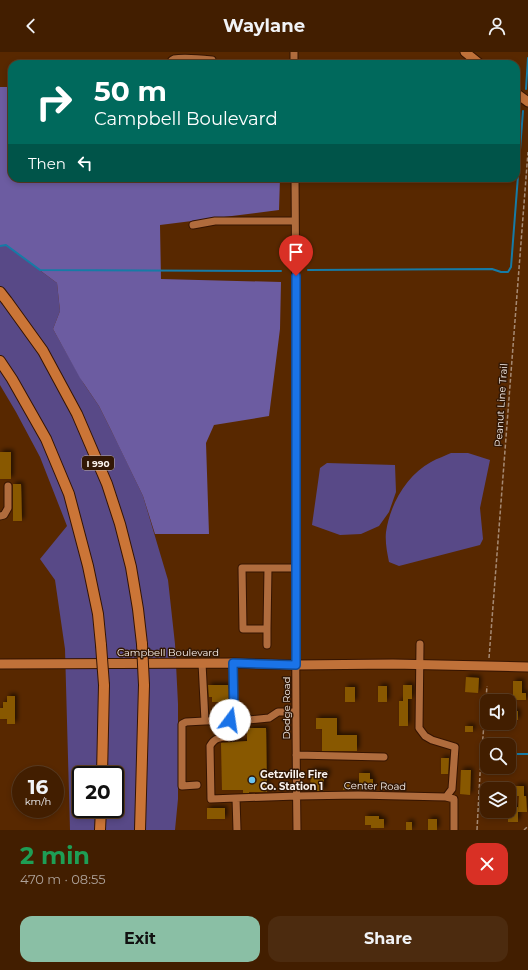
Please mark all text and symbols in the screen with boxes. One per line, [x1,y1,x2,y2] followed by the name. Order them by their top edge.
[20,15,42,37] icon: back
[223,15,305,37] text: Waylane
[486,15,508,37] icon: person
[94,74,167,108] text: 50 m
[28,76,80,128] icon: right
[94,108,278,130] text: Campbell Boulevard
[74,152,96,174] icon: left
[28,154,66,173] text: Then
[279,235,313,276] pin
[285,241,307,263] icon: arrive
[492,363,510,447] street label: Peanut Line Trail
[82,456,114,470] road number: I 990
[117,646,219,659] street label: Campbell Boulevard
[280,677,293,739] street label: Dodge Road
[480,694,516,818] map controls
[480,694,516,730] button: sound
[209,699,251,741] position arrow
[480,738,516,774] button: search
[72,766,124,818] speed limit sign: 20
[260,768,328,793] place label: Getzville Fire Co. Station 1
[28,775,48,799] text: 16
[247,775,257,785] marker: Getzville Fire Co. Station 1
[344,779,406,793] street label: Center Road
[480,782,516,818] button: layers
[25,795,51,808] text: km/h
[20,841,90,870] text: 2 min
[466,843,508,885] button: close
[20,871,106,887] text: 470 m · 08:55
[20,916,260,962] button: Exit
[268,916,508,962] button: Share

